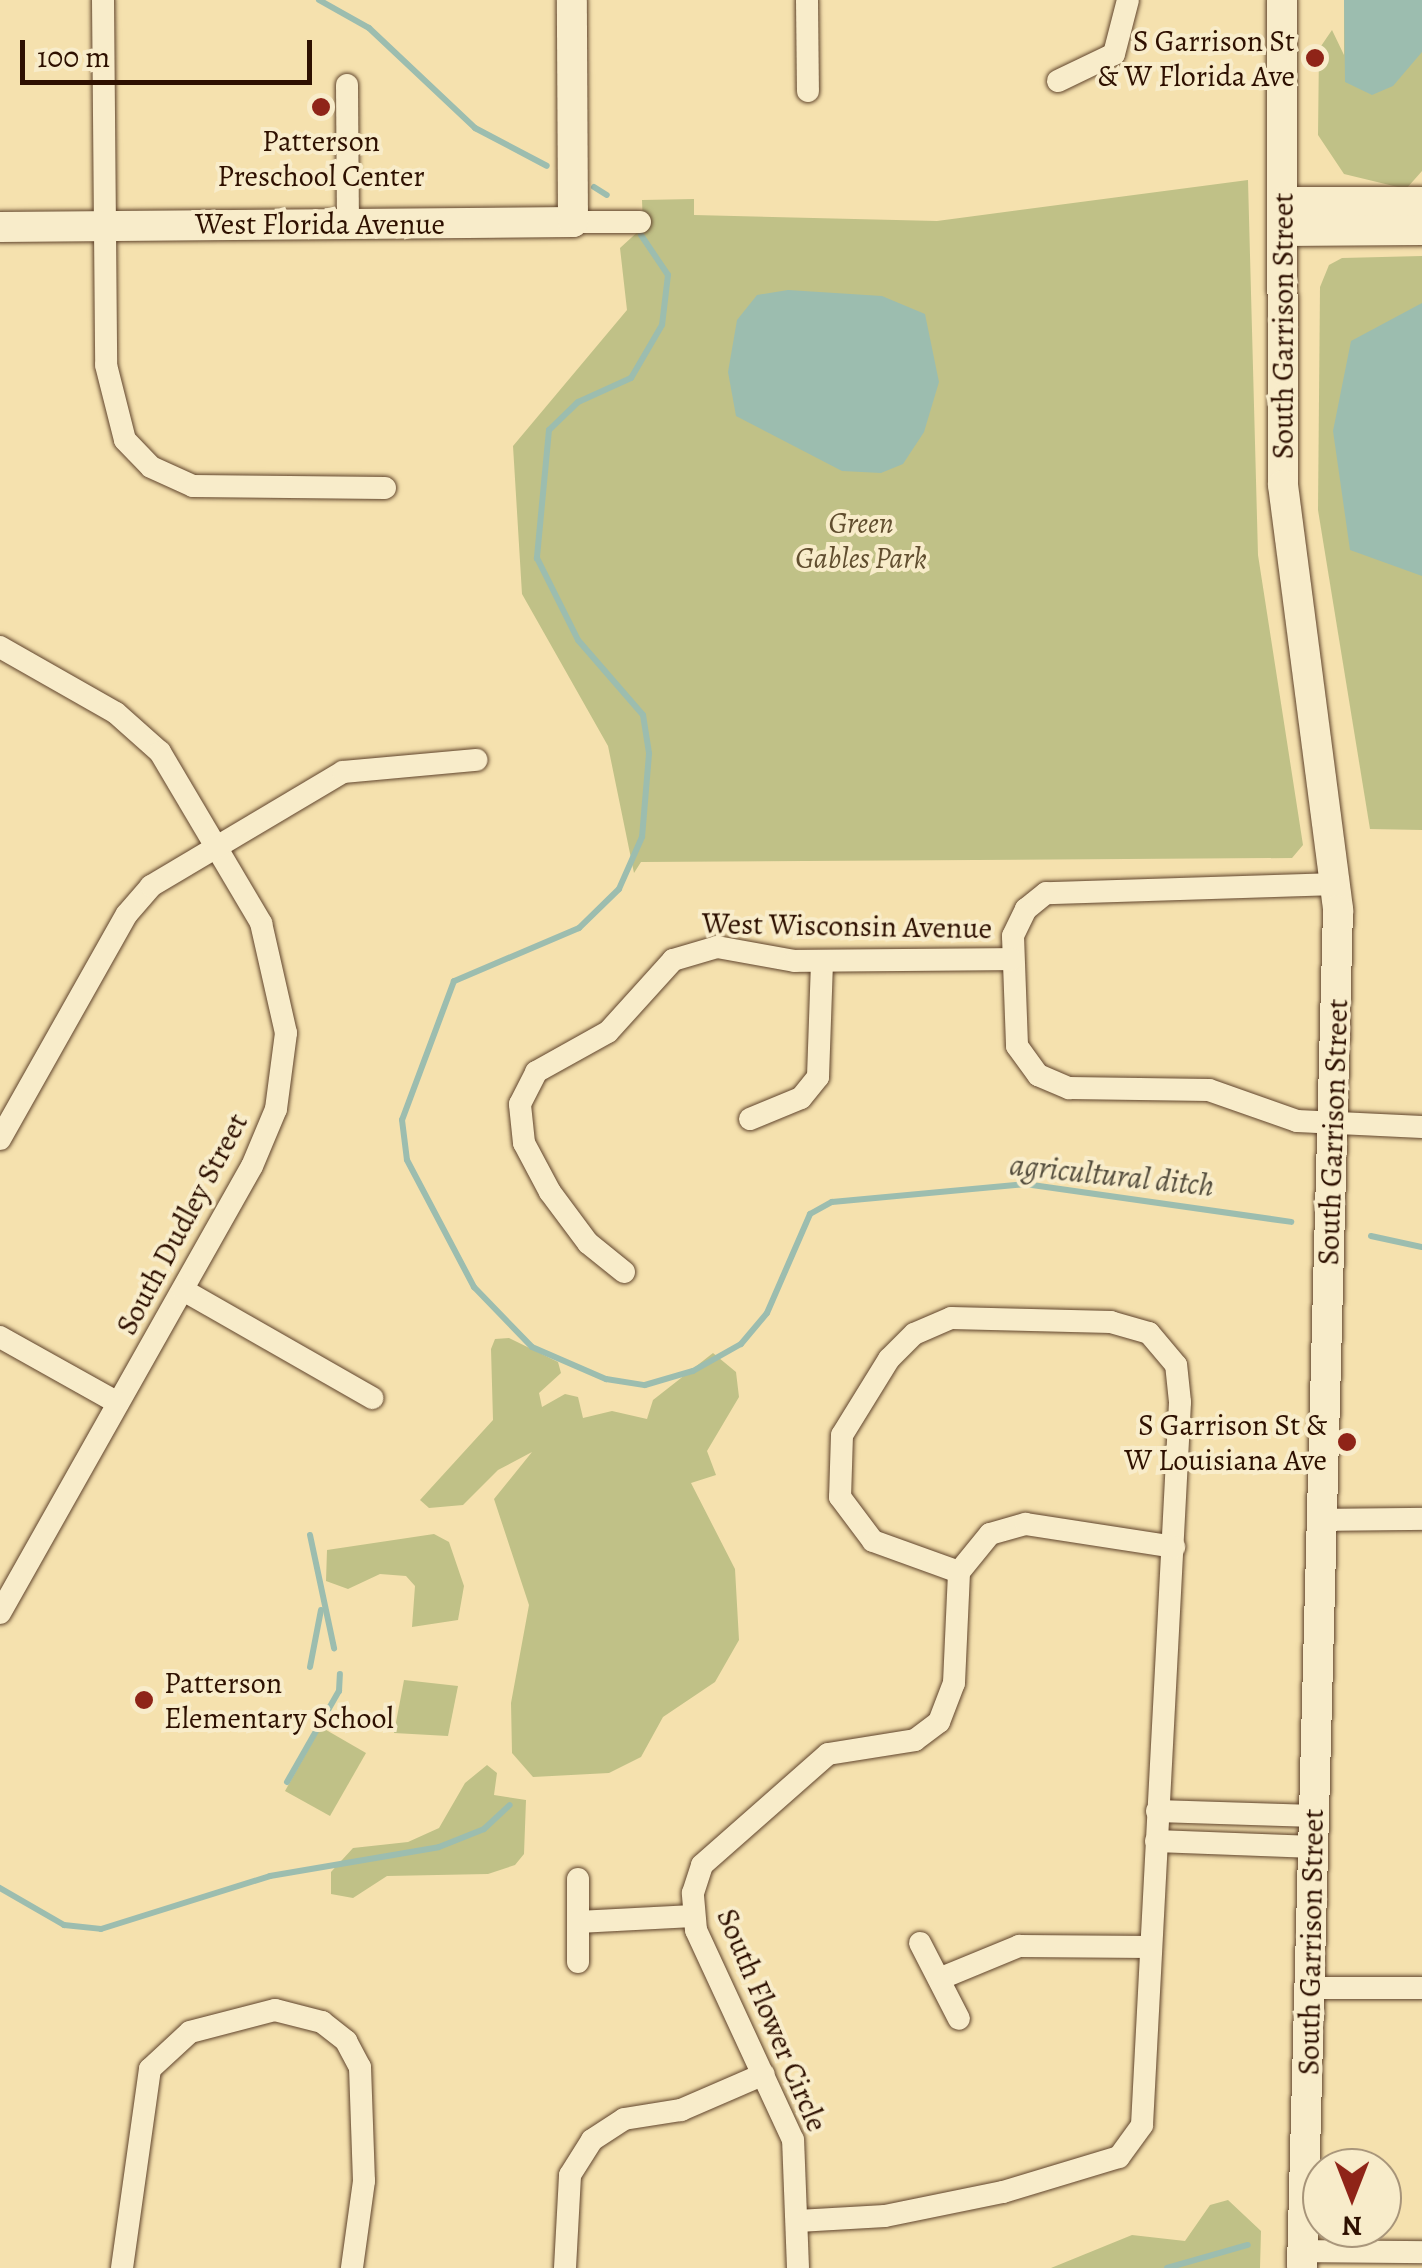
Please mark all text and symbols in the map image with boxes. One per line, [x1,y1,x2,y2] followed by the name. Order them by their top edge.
[25,20,318,82] scale bar
[1097,23,1295,94] place label: S Garrison St & W Florida Ave
[37,37,110,77] text: 100 m
[1304,47,1326,69] marker: S Garrison St & W Florida Ave
[310,96,332,118] marker: Patterson Preschool Center
[217,123,425,194] place label: Patterson Preschool Center
[1265,193,1301,459] street label: South Garrison Street
[195,206,445,242] street label: West Florida Avenue
[795,505,927,576] park label: Green Gables Park
[702,905,992,947] street label: West Wisconsin Avenue
[1310,998,1356,1266] street label: South Garrison Street
[108,1107,256,1341] street label: South Dudley Street
[1008,1145,1216,1205] water label: agricultural ditch
[1124,1407,1327,1478] place label: S Garrison St & W Louisiana Ave
[1336,1431,1358,1453] marker: S Garrison St & W Louisiana Ave
[164,1665,394,1736] place label: Patterson Elementary School
[133,1689,155,1711] marker: Patterson Elementary School
[1291,1808,1331,2076] street label: South Garrison Street
[709,1903,835,2137] street label: South Flower Circle
[1302,2148,1402,2248] north arrow
[1342,2207,1362,2245] text: N

